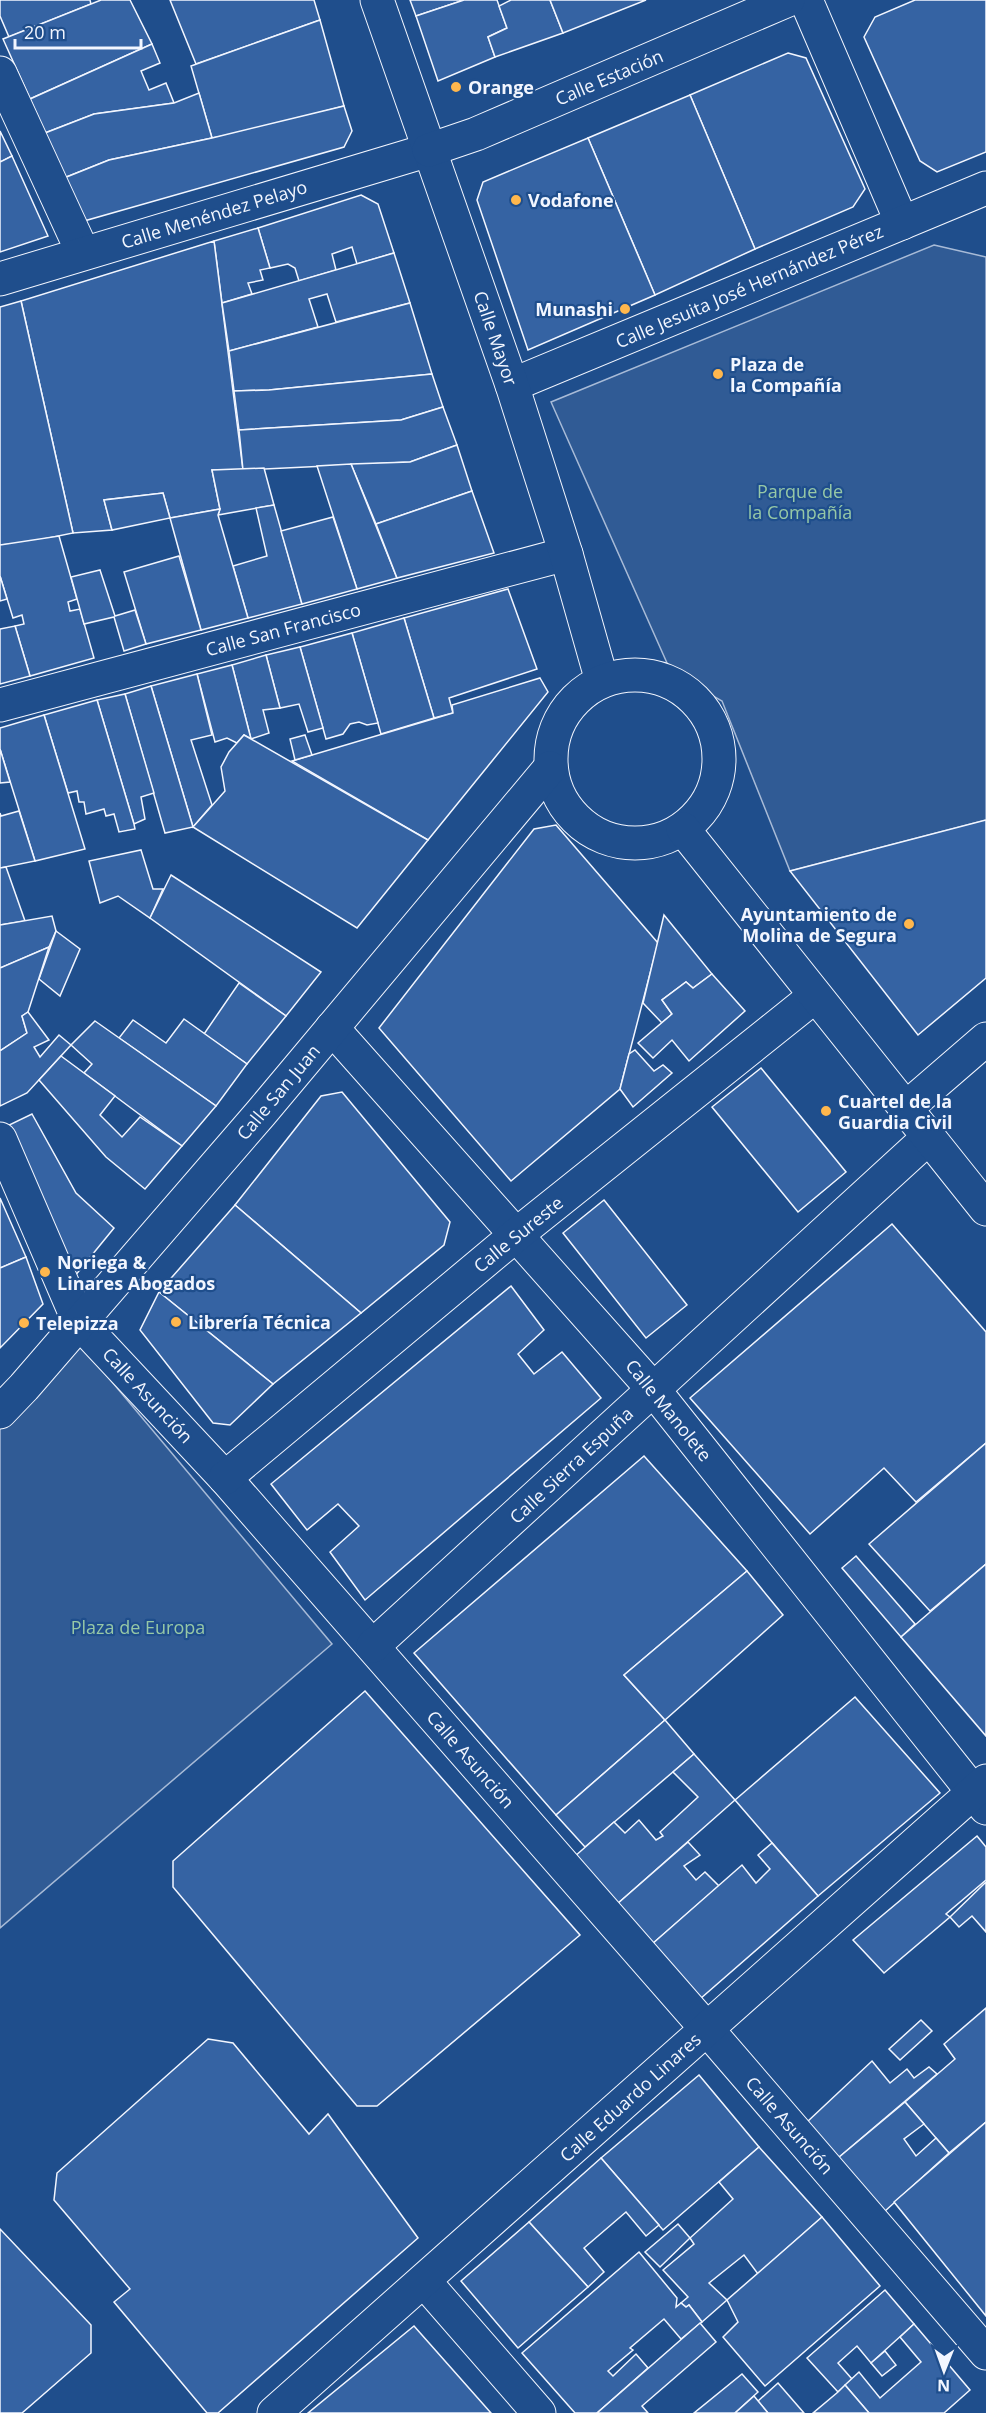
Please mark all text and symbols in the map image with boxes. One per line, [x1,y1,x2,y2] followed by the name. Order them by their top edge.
[15,12,141,50] scale bar
[24,20,66,44] text: 20 m
[551,43,667,111] street label: Calle Estación
[468,75,534,99] place label: Orange
[449,80,463,94] marker: Orange
[118,174,310,254] street label: Calle Menéndez Pelayo
[528,188,614,212] place label: Vodafone
[509,193,523,207] marker: Vodafone
[612,219,886,353] street label: Calle Jesuita José Hernández Pérez
[469,287,524,389] street label: Calle Mayor
[535,297,613,321] place label: Munashi
[618,302,632,316] marker: Munashi
[730,352,842,397] place label: Plaza de la Compañía
[711,367,725,381] marker: Plaza de la Compañía
[748,479,852,524] park label: Parque de la Compañía
[203,597,363,661] street label: Calle San Francisco
[741,902,897,947] place label: Ayuntamiento de Molina de Segura
[902,917,916,931] marker: Ayuntamiento de Molina de Segura
[231,1039,325,1145] street label: Calle San Juan
[838,1089,953,1134] place label: Cuartel de la Guardia Civil
[819,1104,833,1118] marker: Cuartel de la Guardia Civil
[468,1190,568,1278] street label: Calle Sureste
[57,1250,215,1295] place label: Noriega & Linares Abogados
[38,1265,52,1279] marker: Noriega & Linares Abogados
[188,1310,331,1334] place label: Librería Técnica
[36,1311,119,1335] place label: Telepizza
[169,1315,183,1329] marker: Librería Técnica
[17,1316,31,1330] marker: Telepizza
[98,1342,198,1448] street label: Calle Asunción
[621,1354,717,1466] street label: Calle Manolete
[504,1401,638,1529] street label: Calle Sierra Espuña
[71,1615,205,1639] park label: Plaza de Europa
[422,1705,520,1813] street label: Calle Asunción
[554,2027,706,2167] street label: Calle Eduardo Linares
[741,2071,839,2179] street label: Calle Asunción
[914,2341,974,2401] north arrow
[937,2375,950,2397] text: N

